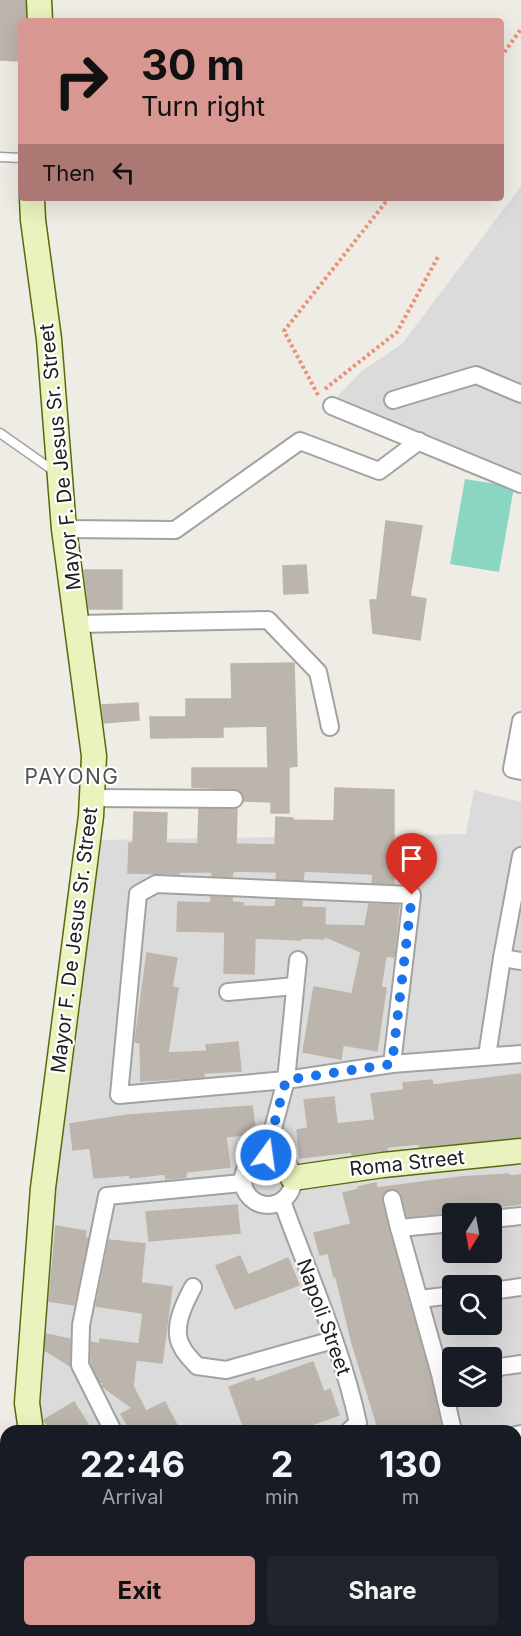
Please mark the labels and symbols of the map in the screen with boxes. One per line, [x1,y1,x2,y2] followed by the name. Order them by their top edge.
[34,322,86,591] street label: Mayor F. De Jesus Sr. Street
[25,764,119,789] district label: PAYONG
[46,805,102,1074] street label: Mayor F. De Jesus Sr. Street
[386,833,437,895] pin
[234,1123,298,1187] position arrow
[348,1145,466,1181] street label: Roma Street
[442,1203,502,1263] north arrow
[292,1255,356,1379] street label: Napoli Street

